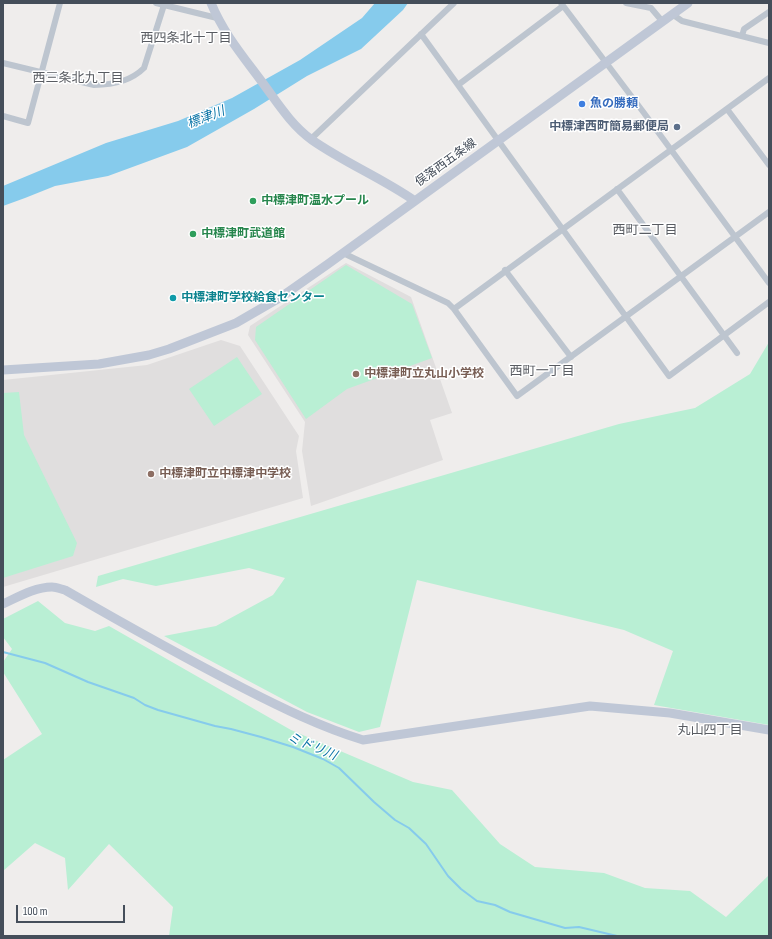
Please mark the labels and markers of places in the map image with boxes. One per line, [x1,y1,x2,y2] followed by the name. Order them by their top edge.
[590,97,638,111] place label: 魚の勝頼
[577,99,587,109] marker: 魚の勝頼
[549,120,669,134] place label: 中標津西町簡易郵便局
[672,122,682,132] marker: 中標津西町簡易郵便局
[261,194,369,208] place label: 中標津町温水プール
[248,196,258,206] marker: 中標津町温水プール
[201,227,285,241] place label: 中標津町武道館
[188,229,198,239] marker: 中標津町武道館
[181,291,325,305] place label: 中標津町学校給食センター
[168,293,178,303] marker: 中標津町学校給食センター
[364,367,484,381] place label: 中標津町立丸山小学校
[351,369,361,379] marker: 中標津町立丸山小学校
[159,467,291,481] place label: 中標津町立中標津中学校
[146,469,156,479] marker: 中標津町立中標津中学校

